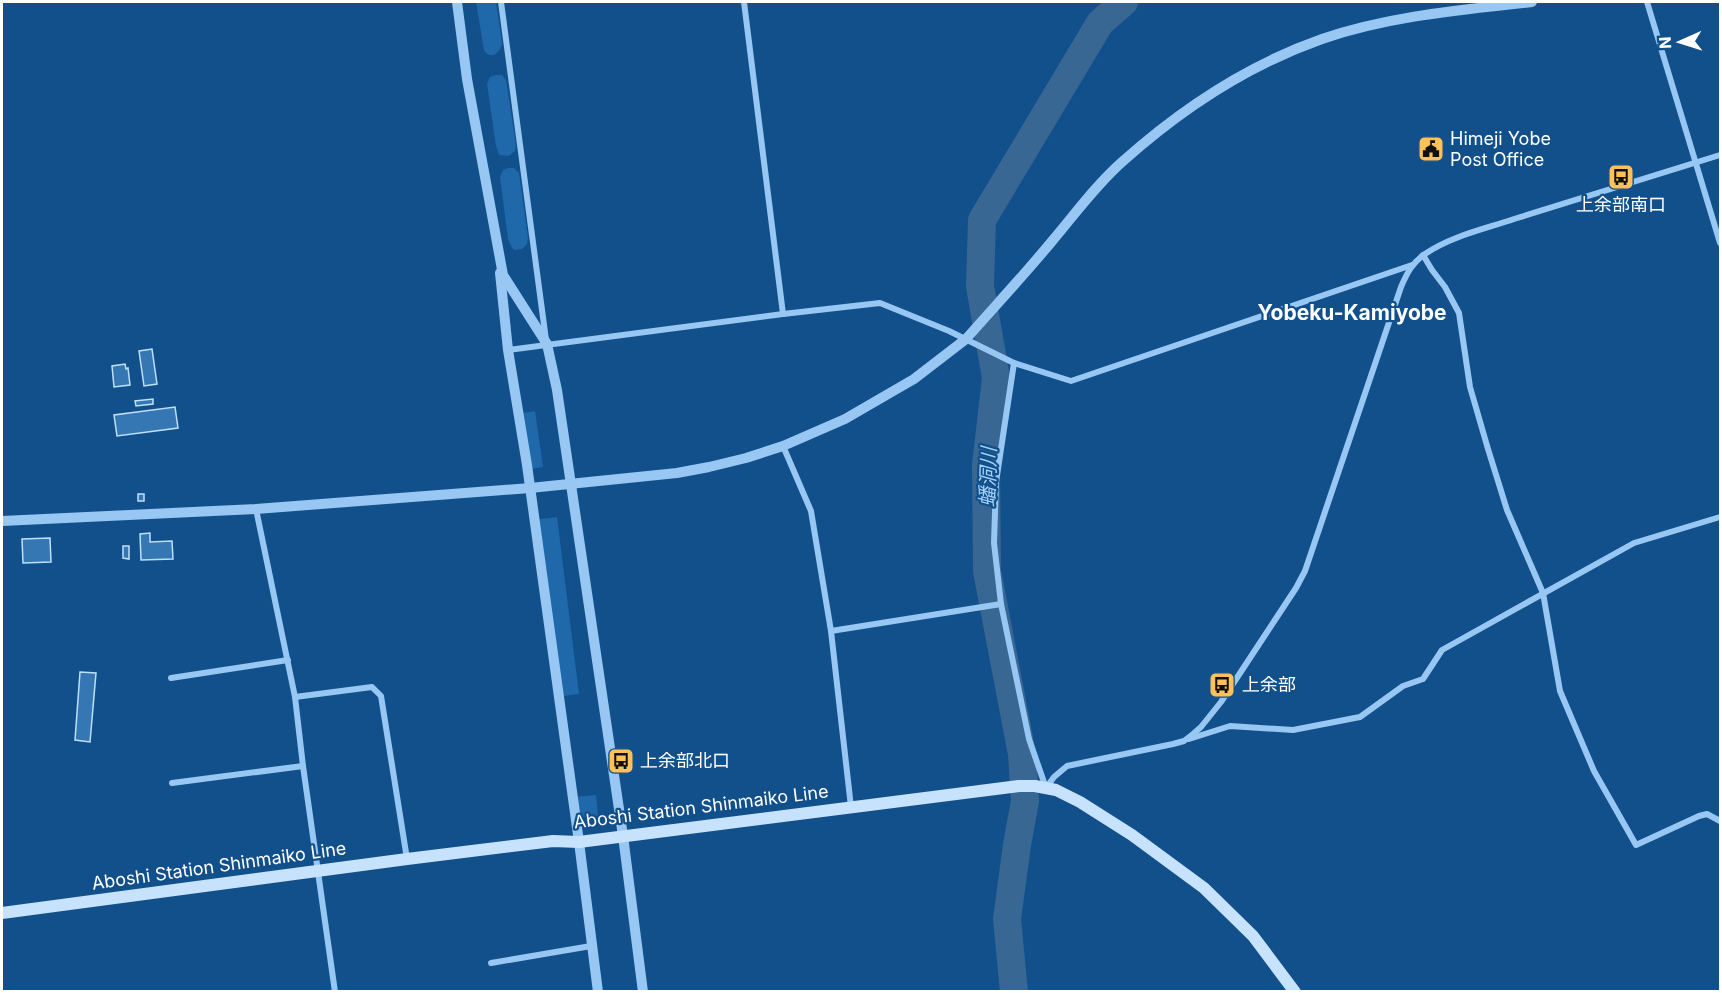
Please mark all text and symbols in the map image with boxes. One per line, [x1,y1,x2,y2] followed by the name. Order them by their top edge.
[1650,12,1710,72] north arrow
[1655,36,1675,49] text: N
[1450,128,1551,170] place label: Himeji Yobe Post Office
[1416,134,1446,164] public building icon: Himeji Yobe Post Office
[1606,162,1636,192] bus stop icon: 上余部南口
[1576,194,1666,215] place label: 上余部南口
[1257,300,1447,325] district label: Yobeku-Kamiyobe
[975,445,1001,507] water label: 蟠洞川
[1207,670,1237,700] bus stop icon: 上余部
[1242,674,1296,695] place label: 上余部
[606,746,636,776] bus stop icon: 上余部北口
[640,750,730,771] place label: 上余部北口
[572,780,830,833] street label: Aboshi Station Shinmaiko Line
[90,837,347,894] street label: Aboshi Station Shinmaiko Line

